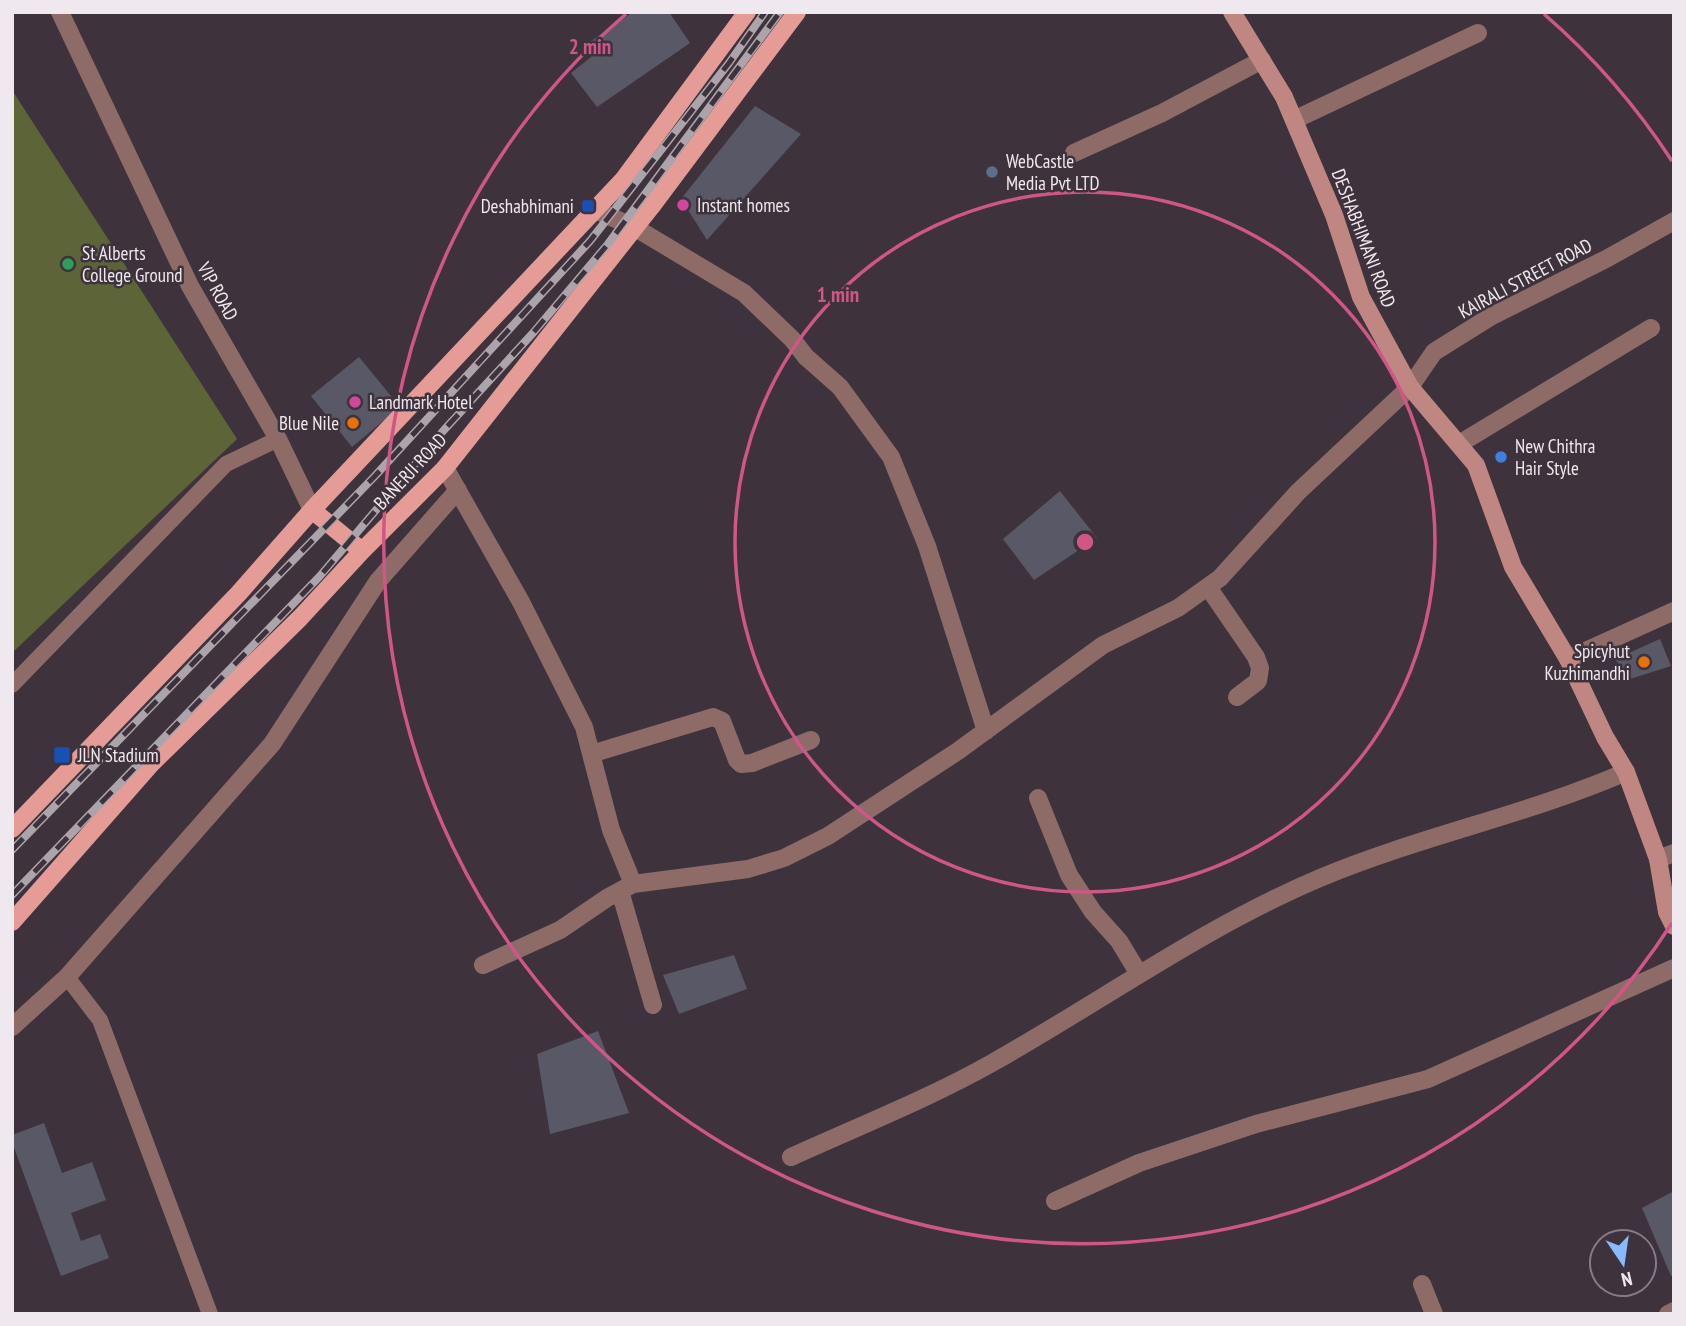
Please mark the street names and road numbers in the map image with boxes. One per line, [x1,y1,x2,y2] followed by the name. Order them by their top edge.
[1327,165,1401,311] street label: DESHABHIMANI ROAD
[1454,233,1596,323] street label: KAIRALI STREET ROAD
[192,257,244,324] street label: VIP ROAD
[368,428,452,514] street label: BANERJI ROAD

